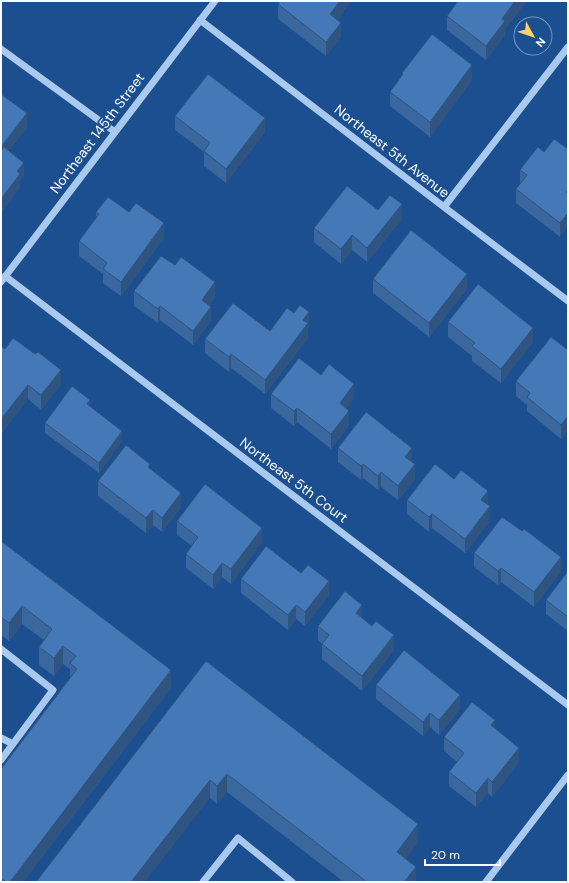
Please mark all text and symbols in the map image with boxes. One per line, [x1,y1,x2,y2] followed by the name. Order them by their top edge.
[513,16,553,56] north arrow
[533,35,549,50] text: N
[46,69,148,197] street label: Northeast 145th Street
[331,100,453,202] street label: Northeast 5th Avenue
[236,433,352,527] street label: Northeast 5th Court
[425,841,500,867] scale bar
[431,847,460,863] text: 20 m

